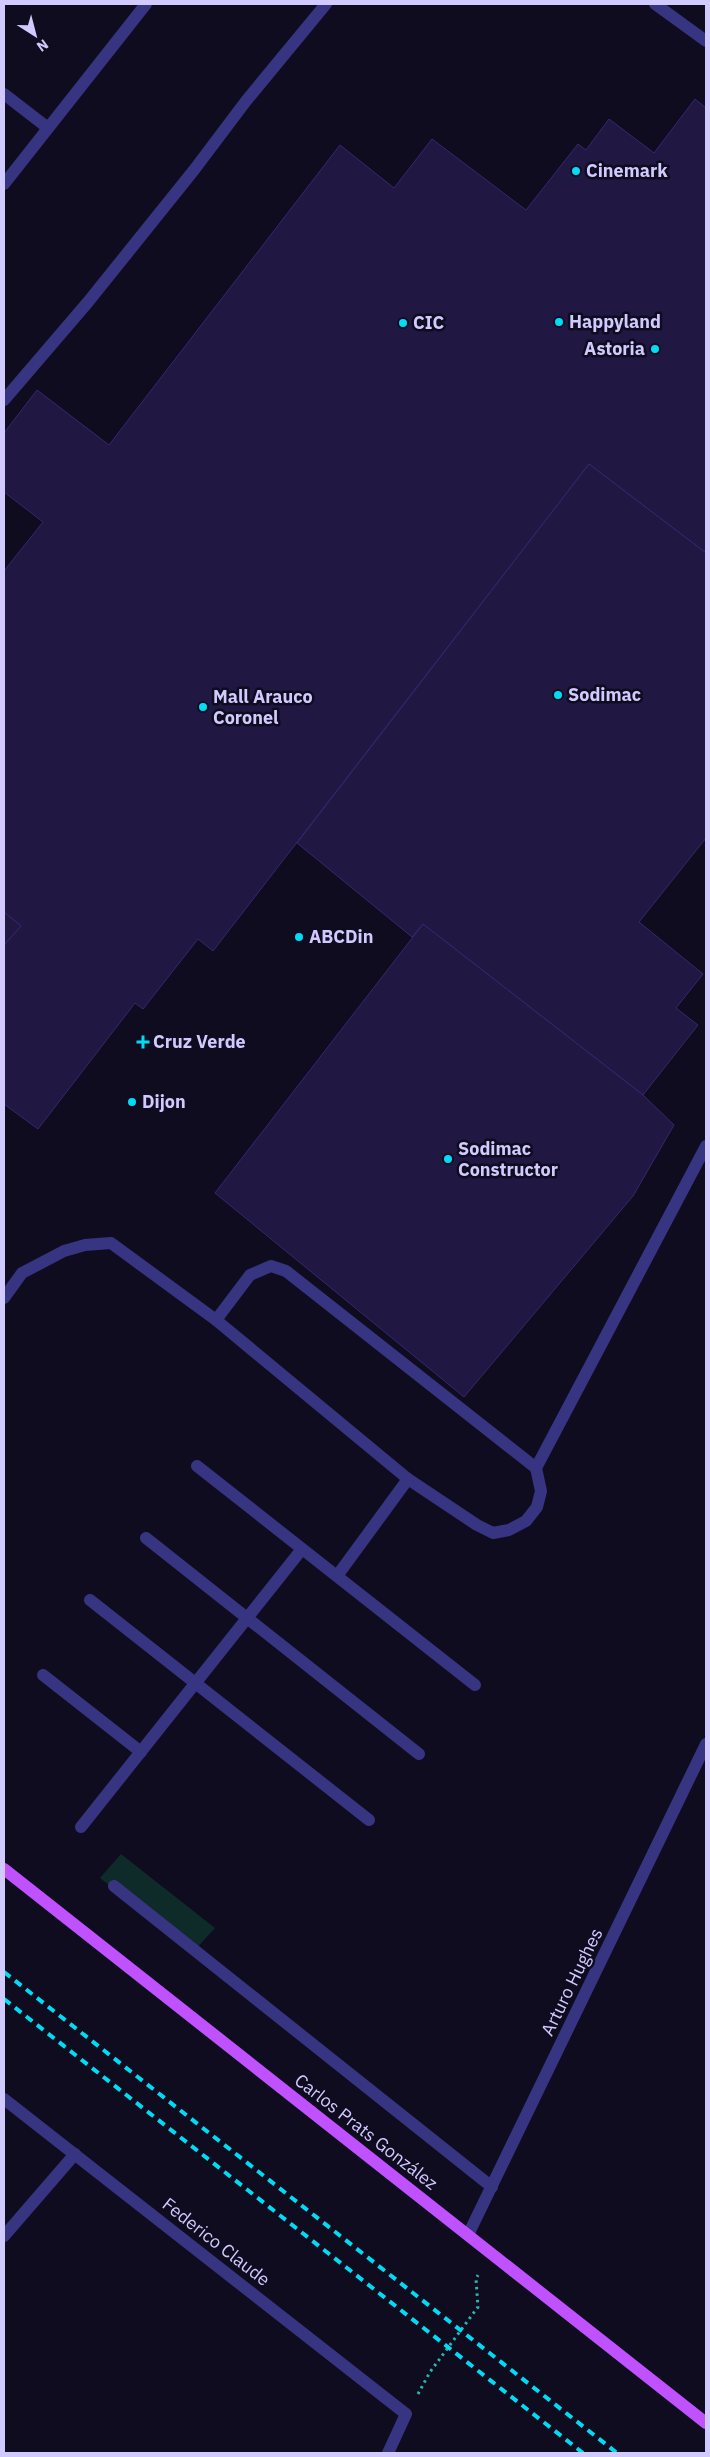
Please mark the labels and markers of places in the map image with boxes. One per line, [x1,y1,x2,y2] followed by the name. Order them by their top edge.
[586,159,668,182] place label: Cinemark
[570,165,582,177] marker: Cinemark
[569,310,661,333] place label: Happyland
[413,311,444,334] place label: CIC
[553,316,565,328] marker: Happyland
[397,317,409,329] marker: CIC
[584,337,645,360] place label: Astoria
[649,343,661,355] marker: Astoria
[568,683,641,706] place label: Sodimac
[213,685,313,729] place label: Mall Arauco Coronel
[552,689,564,701] marker: Sodimac
[197,701,209,713] marker: Mall Arauco Coronel
[309,925,373,948] place label: ABCDin
[293,931,305,943] marker: ABCDin
[153,1030,246,1053] place label: Cruz Verde
[137,1036,149,1048] marker: Cruz Verde
[142,1090,186,1113] place label: Dijon
[126,1096,138,1108] marker: Dijon
[458,1137,558,1181] place label: Sodimac Constructor
[442,1153,454,1165] marker: Sodimac Constructor

